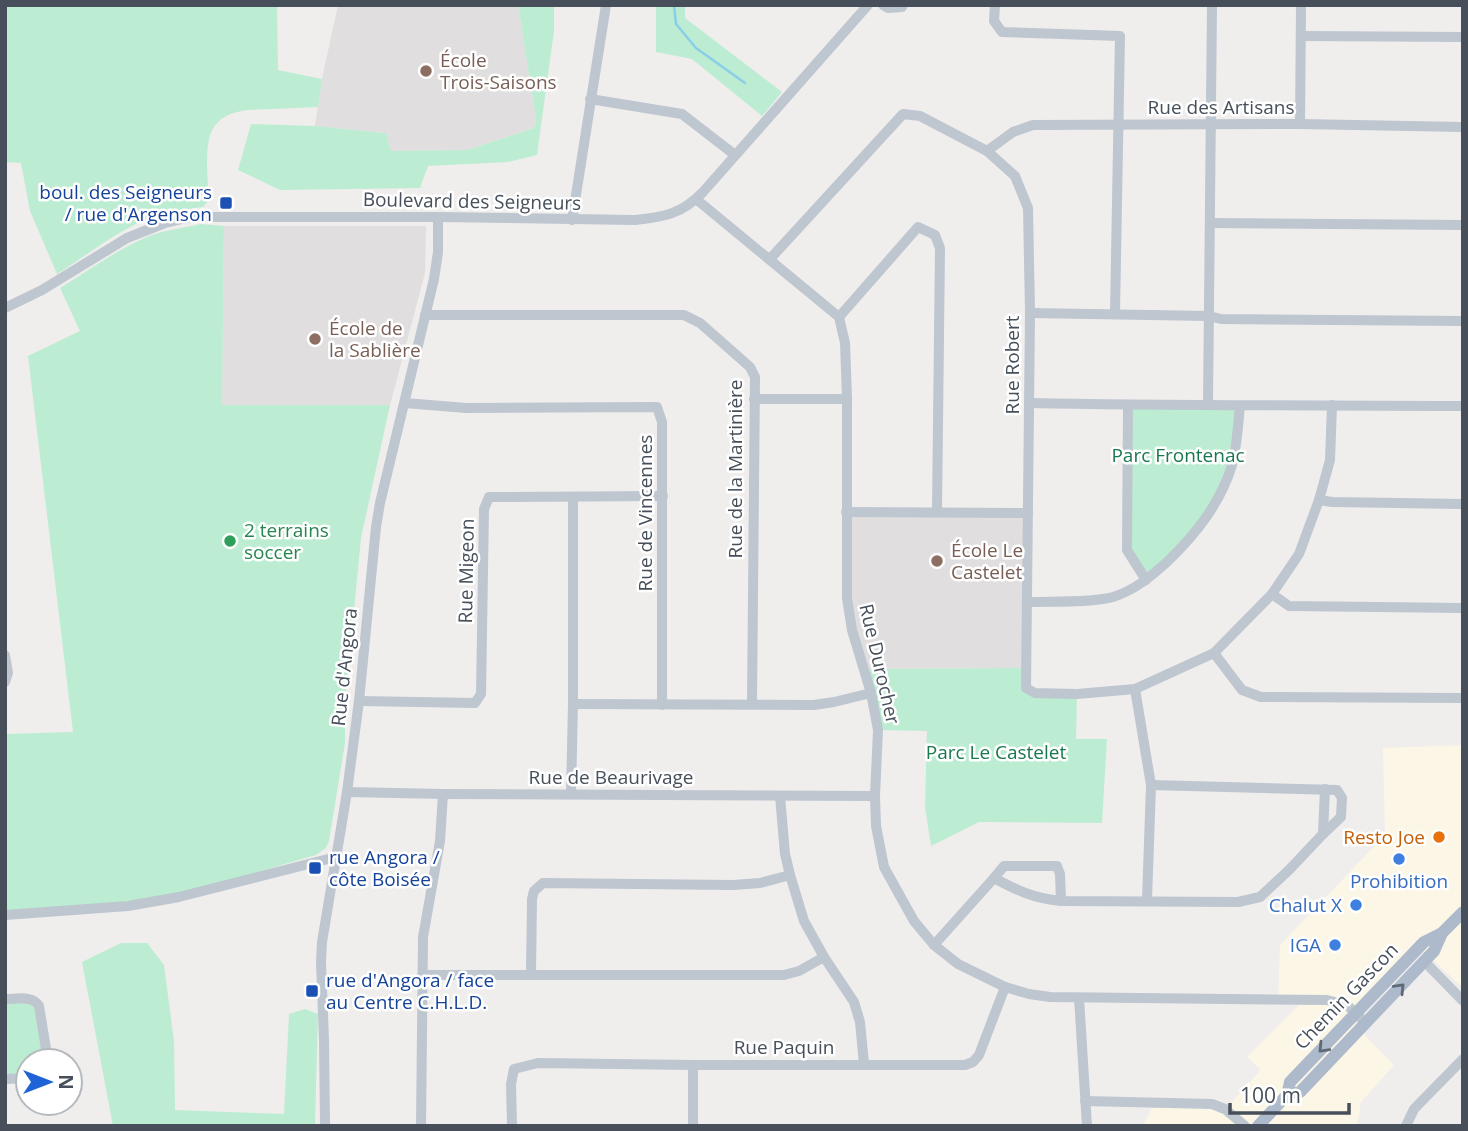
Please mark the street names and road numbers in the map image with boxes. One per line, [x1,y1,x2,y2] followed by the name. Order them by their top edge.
[1148,94,1294,120] street label: Rue des Artisans
[363,186,581,216] street label: Boulevard des Seigneurs
[999,315,1025,414] street label: Rue Robert
[722,379,748,559] street label: Rue de la Martinière
[632,435,658,591] street label: Rue de Vincennes
[452,518,480,624] street label: Rue Migeon
[854,601,907,727] street label: Rue Durocher
[325,607,363,727] street label: Rue d'Angora
[529,764,693,790] street label: Rue de Beaurivage
[1288,937,1404,1055] street label: Chemin Gascon
[734,1034,834,1060] street label: Rue Paquin

